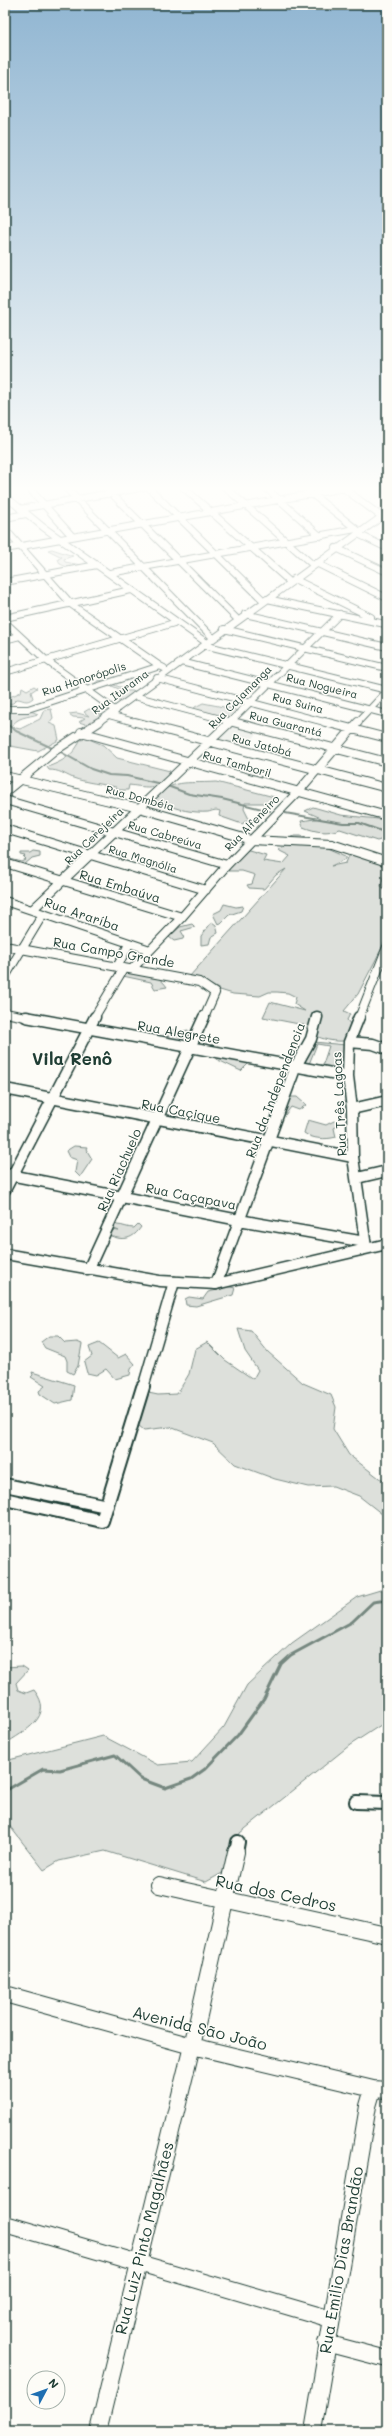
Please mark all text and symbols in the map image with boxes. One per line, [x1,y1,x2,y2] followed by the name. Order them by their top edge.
[40,658,128,699] street label: Rua Honorópolis
[205,662,275,732] street label: Rua Cajamanga
[88,666,151,717] street label: Rua Iturama
[285,669,360,702] street label: Rua Nogueira
[271,689,325,717] street label: Rua Suina
[248,707,324,740] street label: Rua Guarantá
[230,729,294,760] street label: Rua Jatobá
[201,747,273,780] street label: Rua Tamboril
[104,781,176,814] street label: Rua Dombéia
[221,791,283,854] street label: Rua Alfeneiro
[61,804,127,868] street label: Rua Cerejeira
[126,817,204,852] street label: Rua Cabreúva
[107,841,179,876] street label: Rua Magnólia
[78,865,163,906] street label: Rua Embaúva
[42,893,122,934] street label: Rua Araríba
[52,932,176,971] street label: Rua Campo Grande
[136,1016,222,1047] street label: Rua Alegrete
[241,1020,308,1160] street label: Rua da Independencia
[32,1047,112,1069] district label: Vila Renô
[327,1051,350,1157] street label: Rua Três Lagoas
[140,1095,222,1127] street label: Rua Caçique
[93,1125,145,1214] street label: Rua Riachuelo
[144,1178,238,1213] street label: Rua Caçapava
[214,1869,339,1916] street label: Rua dos Cedros
[131,2001,270,2054] street label: Avenida São João
[109,2139,178,2336] street label: Rua Luiz Pinto Magalhães
[314,2165,367,2355] street label: Rua Emilio Dias Brandão
[26,2370,66,2410] north arrow
[46,2375,62,2391] text: N

